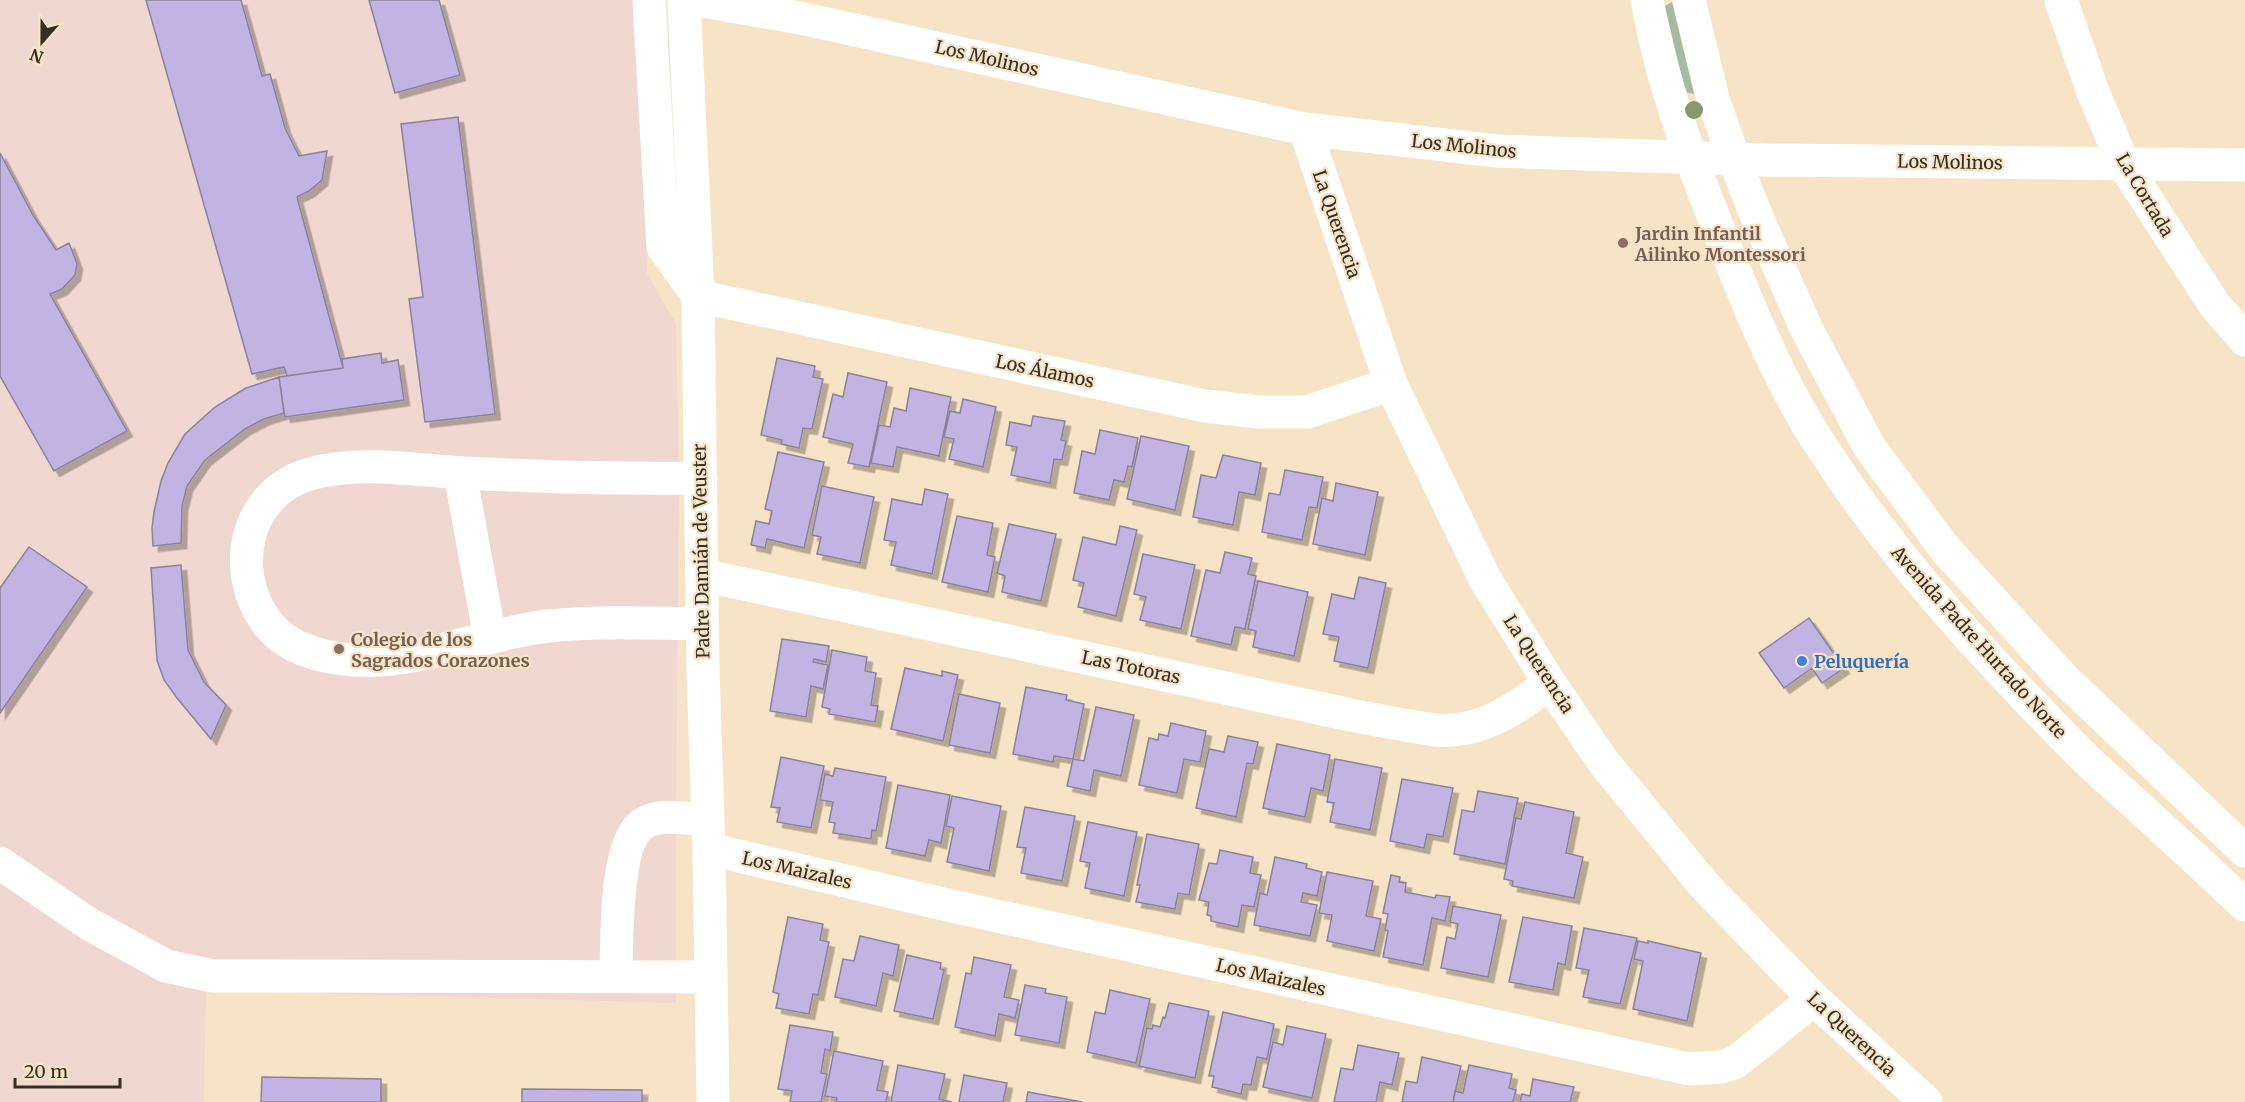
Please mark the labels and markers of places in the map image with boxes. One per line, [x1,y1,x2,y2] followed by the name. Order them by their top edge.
[1634,222,1806,266] place label: Jardin Infantil Ailinko Montessori
[1616,236,1630,250] marker: Jardin Infantil Ailinko Montessori
[351,628,530,672] place label: Colegio de los Sagrados Corazones
[332,642,346,656] marker: Colegio de los Sagrados Corazones
[1814,650,1909,673] place label: Peluquería
[1795,654,1809,668] marker: Peluquería

